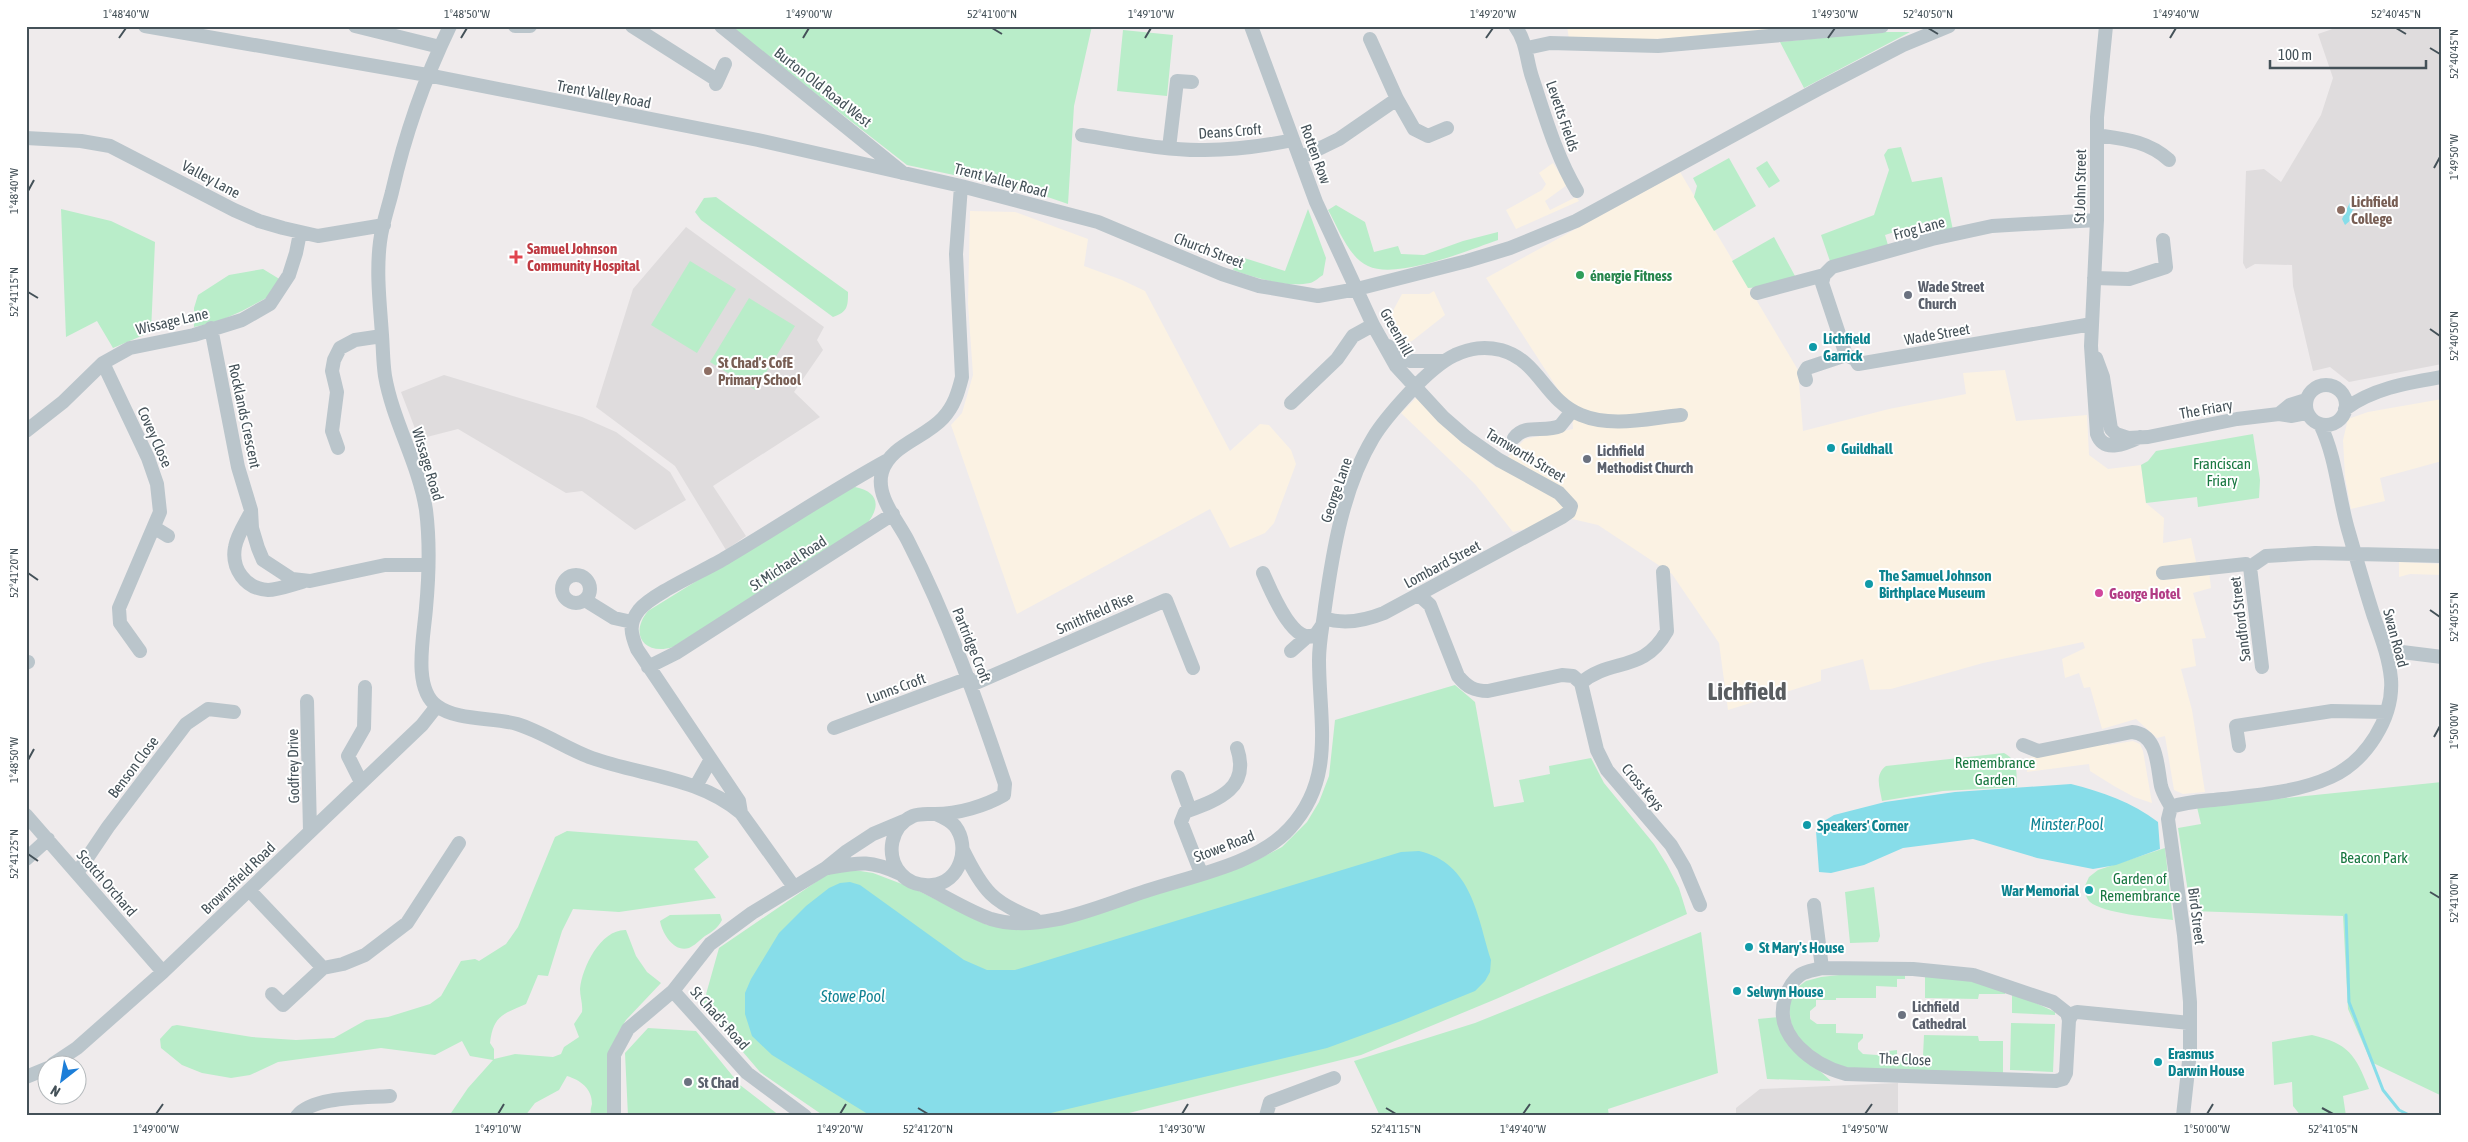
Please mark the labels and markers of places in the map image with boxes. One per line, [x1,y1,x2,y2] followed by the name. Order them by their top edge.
[2351,193,2398,227] place label: Lichfield College
[2335,204,2347,216] marker: Lichfield College
[527,240,641,274] place label: Samuel Johnson Community Hospital
[509,250,523,264] marker: Samuel Johnson Community Hospital
[1590,267,1673,284] place label: énergie Fitness
[1574,269,1586,281] marker: énergie Fitness
[1917,278,1985,312] place label: Wade Street Church
[1902,289,1914,301] marker: Wade Street Church
[1823,330,1870,364] place label: Lichfield Garrick
[1807,341,1819,353] marker: Lichfield Garrick
[718,354,802,388] place label: St Chad's CofE Primary School
[702,365,714,377] marker: St Chad's CofE Primary School
[1841,440,1894,457] place label: Guildhall
[1597,442,1693,476] place label: Lichfield Methodist Church
[1825,442,1837,454] marker: Guildhall
[1581,453,1593,465] marker: Lichfield Methodist Church
[1879,567,1992,601] place label: The Samuel Johnson Birthplace Museum
[1863,578,1875,590] marker: The Samuel Johnson Birthplace Museum
[2109,585,2181,602] place label: George Hotel
[2093,587,2105,599] marker: George Hotel
[1817,817,1909,834] place label: Speakers' Corner
[1801,819,1813,831] marker: Speakers' Corner
[2001,882,2080,899] place label: War Memorial
[2083,884,2095,896] marker: War Memorial
[1759,939,1844,956] place label: St Mary's House
[1743,941,1755,953] marker: St Mary's House
[1747,983,1824,1000] place label: Selwyn House
[1731,985,1743,997] marker: Selwyn House
[1912,998,1967,1032] place label: Lichfield Cathedral
[1896,1009,1908,1021] marker: Lichfield Cathedral
[2168,1045,2245,1079] place label: Erasmus Darwin House
[2152,1056,2164,1068] marker: Erasmus Darwin House
[698,1074,739,1091] place label: St Chad
[682,1076,694,1088] marker: St Chad

